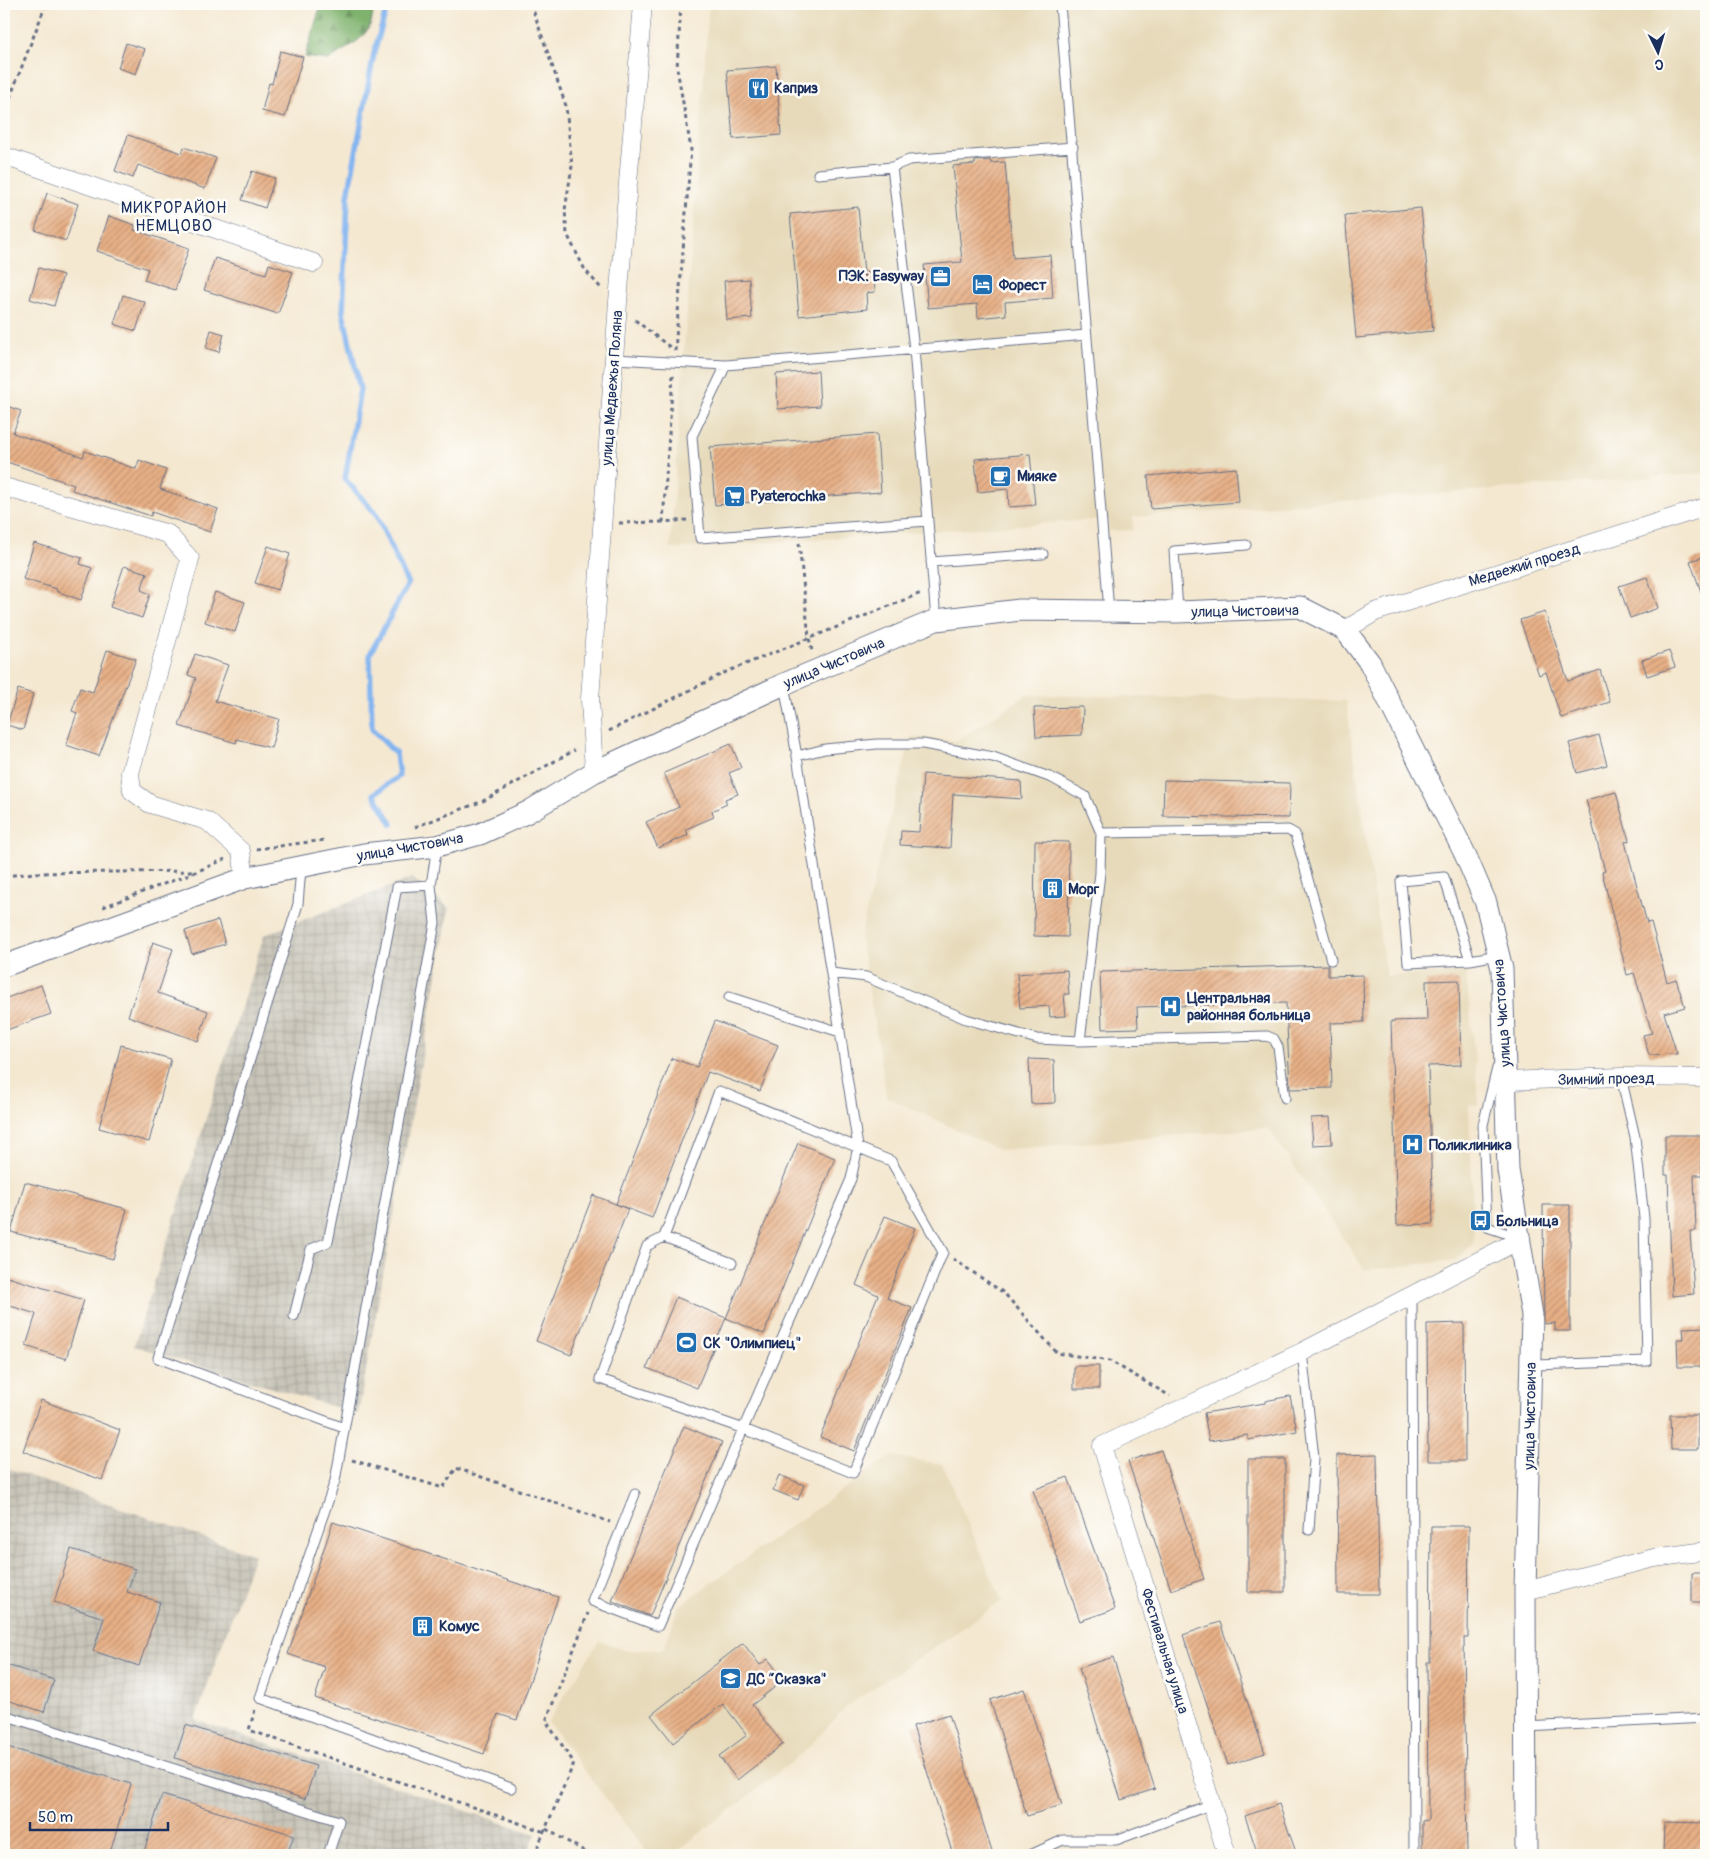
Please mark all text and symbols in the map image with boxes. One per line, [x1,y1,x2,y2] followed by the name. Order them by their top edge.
[1632,28,1682,78] north arrow
[1654,56,1664,73] text: С
[746,76,770,100] restaurant icon: Каприз
[774,79,818,98] place label: Каприз
[121,198,227,236] district label: МИКРОРАЙОН НЕМЦОВО
[928,264,952,288] office icon: ПЭК: Easyway
[839,267,925,286] place label: ПЭК: Easyway
[971,273,995,297] hotel icon: Форест
[998,276,1047,295] place label: Форест
[598,310,627,467] street label: улица Медвежья Поляна
[989,464,1013,488] cafe icon: Мияке
[1017,467,1057,486] place label: Мияке
[722,484,746,508] supermarket icon: Pyaterochka
[750,487,826,506] place label: Pyaterochka
[1466,540,1582,591] street label: Медвежий проезд
[1190,601,1299,622] street label: улица Чистовича
[780,634,888,694] street label: улица Чистовича
[354,829,465,866] street label: улица Чистовича
[1040,877,1064,901] building icon: Морг
[1068,880,1100,899] place label: Морг
[1489,959,1516,1068] street label: улица Чистовича
[1187,989,1311,1025] place label: Центральная районная больница
[1159,995,1183,1019] hospital icon: Центральная районная больница
[1558,1069,1654,1090] street label: Зимний проезд
[1401,1133,1425,1157] hospital icon: Поликлиника
[1429,1136,1512,1155] place label: Поликлиника
[1468,1209,1492,1233] bus stop icon: Больница
[1496,1212,1558,1231] place label: Больница
[675,1331,699,1355] sports icon: СК "Олимпиец"
[703,1334,801,1353] place label: СК "Олимпиец"
[1520,1362,1541,1471] street label: улица Чистовича
[1136,1586,1193,1716] street label: Фестивальная улица
[411,1614,435,1638] building icon: Комус
[439,1617,480,1636] place label: Комус
[719,1667,743,1691] school or university icon: ДС “Сказка"
[746,1670,827,1689] place label: ДС “Сказка"
[30,1799,168,1831] scale bar
[38,1808,73,1827] text: 50 m

